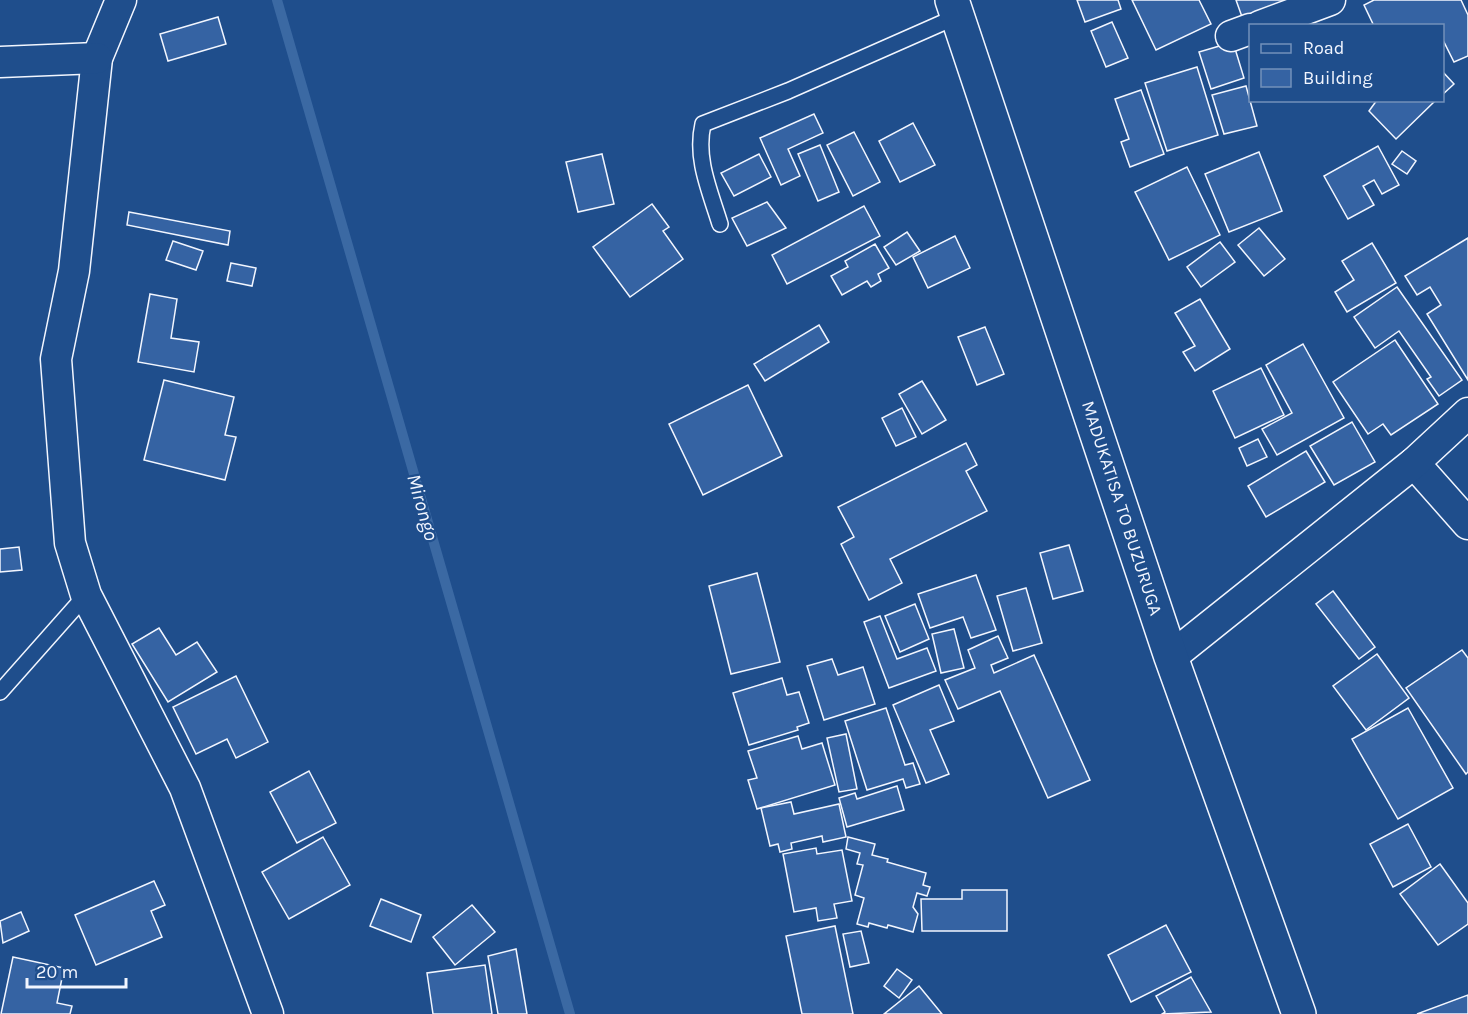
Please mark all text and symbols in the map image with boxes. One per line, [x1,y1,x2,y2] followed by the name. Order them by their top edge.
[1249,24,1444,102] legend
[1303,37,1344,59] text: Road
[1303,67,1373,89] text: Building
[1077,398,1167,618] street label: MADUKATISA TO BUZURUGA
[402,471,443,543] water label: Mirongo
[27,951,126,989] scale bar
[36,961,78,983] text: 20 m

